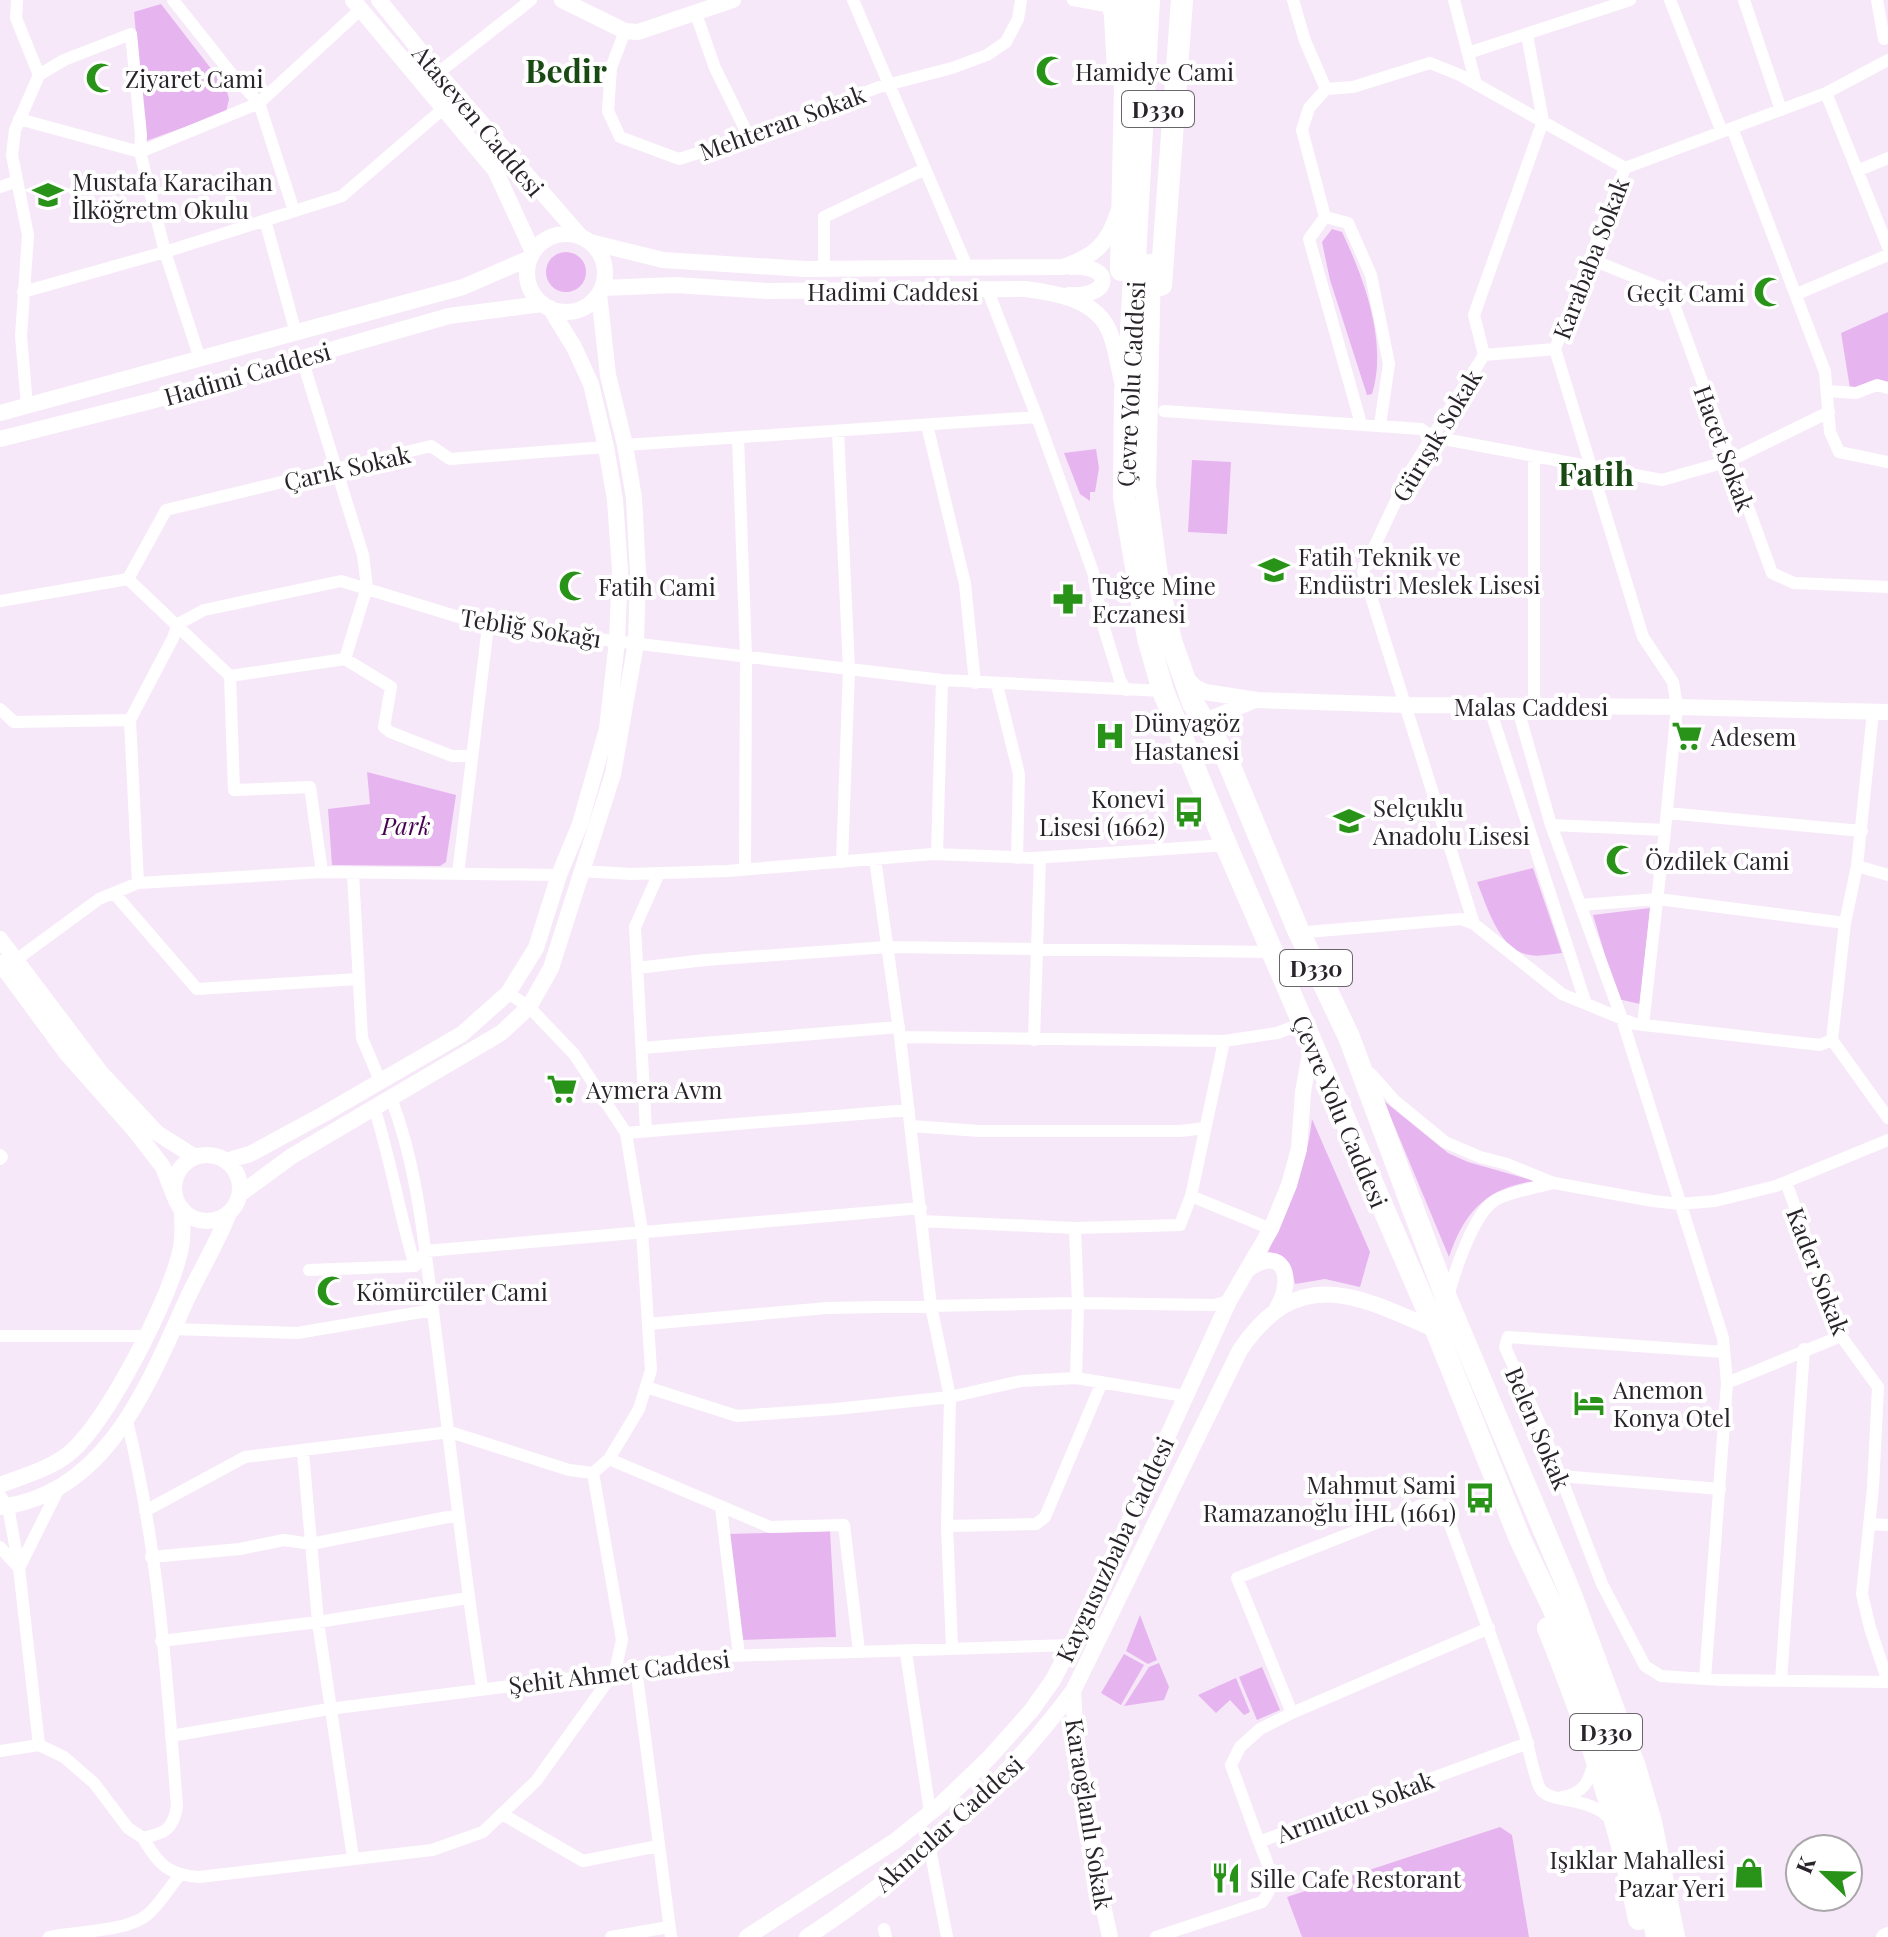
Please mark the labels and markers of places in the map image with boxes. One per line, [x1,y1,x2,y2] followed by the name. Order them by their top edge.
[1034,54,1068,88] mosque icon: Hamidye Cami
[1075,55,1234,87] place label: Hamidye Cami
[84,61,118,95] mosque icon: Ziyaret Cami
[125,62,263,94] place label: Ziyaret Cami
[72,165,273,225] place label: Mustafa Karacihan İlköğretm Okulu
[31,178,65,212] school or university icon: Mustafa Karacihan İlköğretm Okulu
[1752,275,1786,309] mosque icon: Geçit Cami
[1626,276,1745,308] place label: Geçit Cami
[1298,540,1541,600] place label: Fatih Teknik ve Endüstri Meslek Lisesi
[1257,553,1291,587] school or university icon: Fatih Teknik ve Endüstri Meslek Lisesi
[557,569,591,603] mosque icon: Fatih Cami
[1092,569,1216,629] place label: Tuğçe Mine Eczanesi
[598,570,716,602] place label: Fatih Cami
[1051,582,1085,616] pharmacy icon: Tuğçe Mine Eczanesi
[1134,706,1240,766] place label: Dünyagöz Hastanesi
[1093,719,1127,753] hospital icon: Dünyagöz Hastanesi
[1670,719,1704,753] supermarket icon: Adesem
[1710,720,1796,752] place label: Adesem
[1039,782,1165,842] place label: Konevi Lisesi (1662)
[1372,791,1530,851] place label: Selçuklu Anadolu Lisesi
[1172,795,1206,829] bus stop icon: Konevi Lisesi (1662)
[1332,804,1366,838] school or university icon: Selçuklu Anadolu Lisesi
[1604,843,1638,877] mosque icon: Özdilek Cami
[1645,844,1790,876] place label: Özdilek Cami
[545,1072,579,1106] supermarket icon: Aymera Avm
[585,1073,722,1105] place label: Aymera Avm
[315,1274,349,1308] mosque icon: Kömürcüler Cami
[356,1275,548,1307] place label: Kömürcüler Cami
[1612,1373,1731,1433] place label: Anemon Konya Otel
[1572,1386,1606,1420] hotel icon: Anemon Konya Otel
[1203,1468,1456,1528] place label: Mahmut Sami Ramazanoğlu İHL (1661)
[1463,1481,1497,1515] bus stop icon: Mahmut Sami Ramazanoğlu İHL (1661)
[1550,1843,1725,1903] place label: Işıklar Mahallesi Pazar Yeri
[1732,1856,1766,1890] shop icon: Işıklar Mahallesi Pazar Yeri
[1209,1861,1243,1895] restaurant icon: Sille Cafe Restorant
[1250,1862,1462,1894] place label: Sille Cafe Restorant

